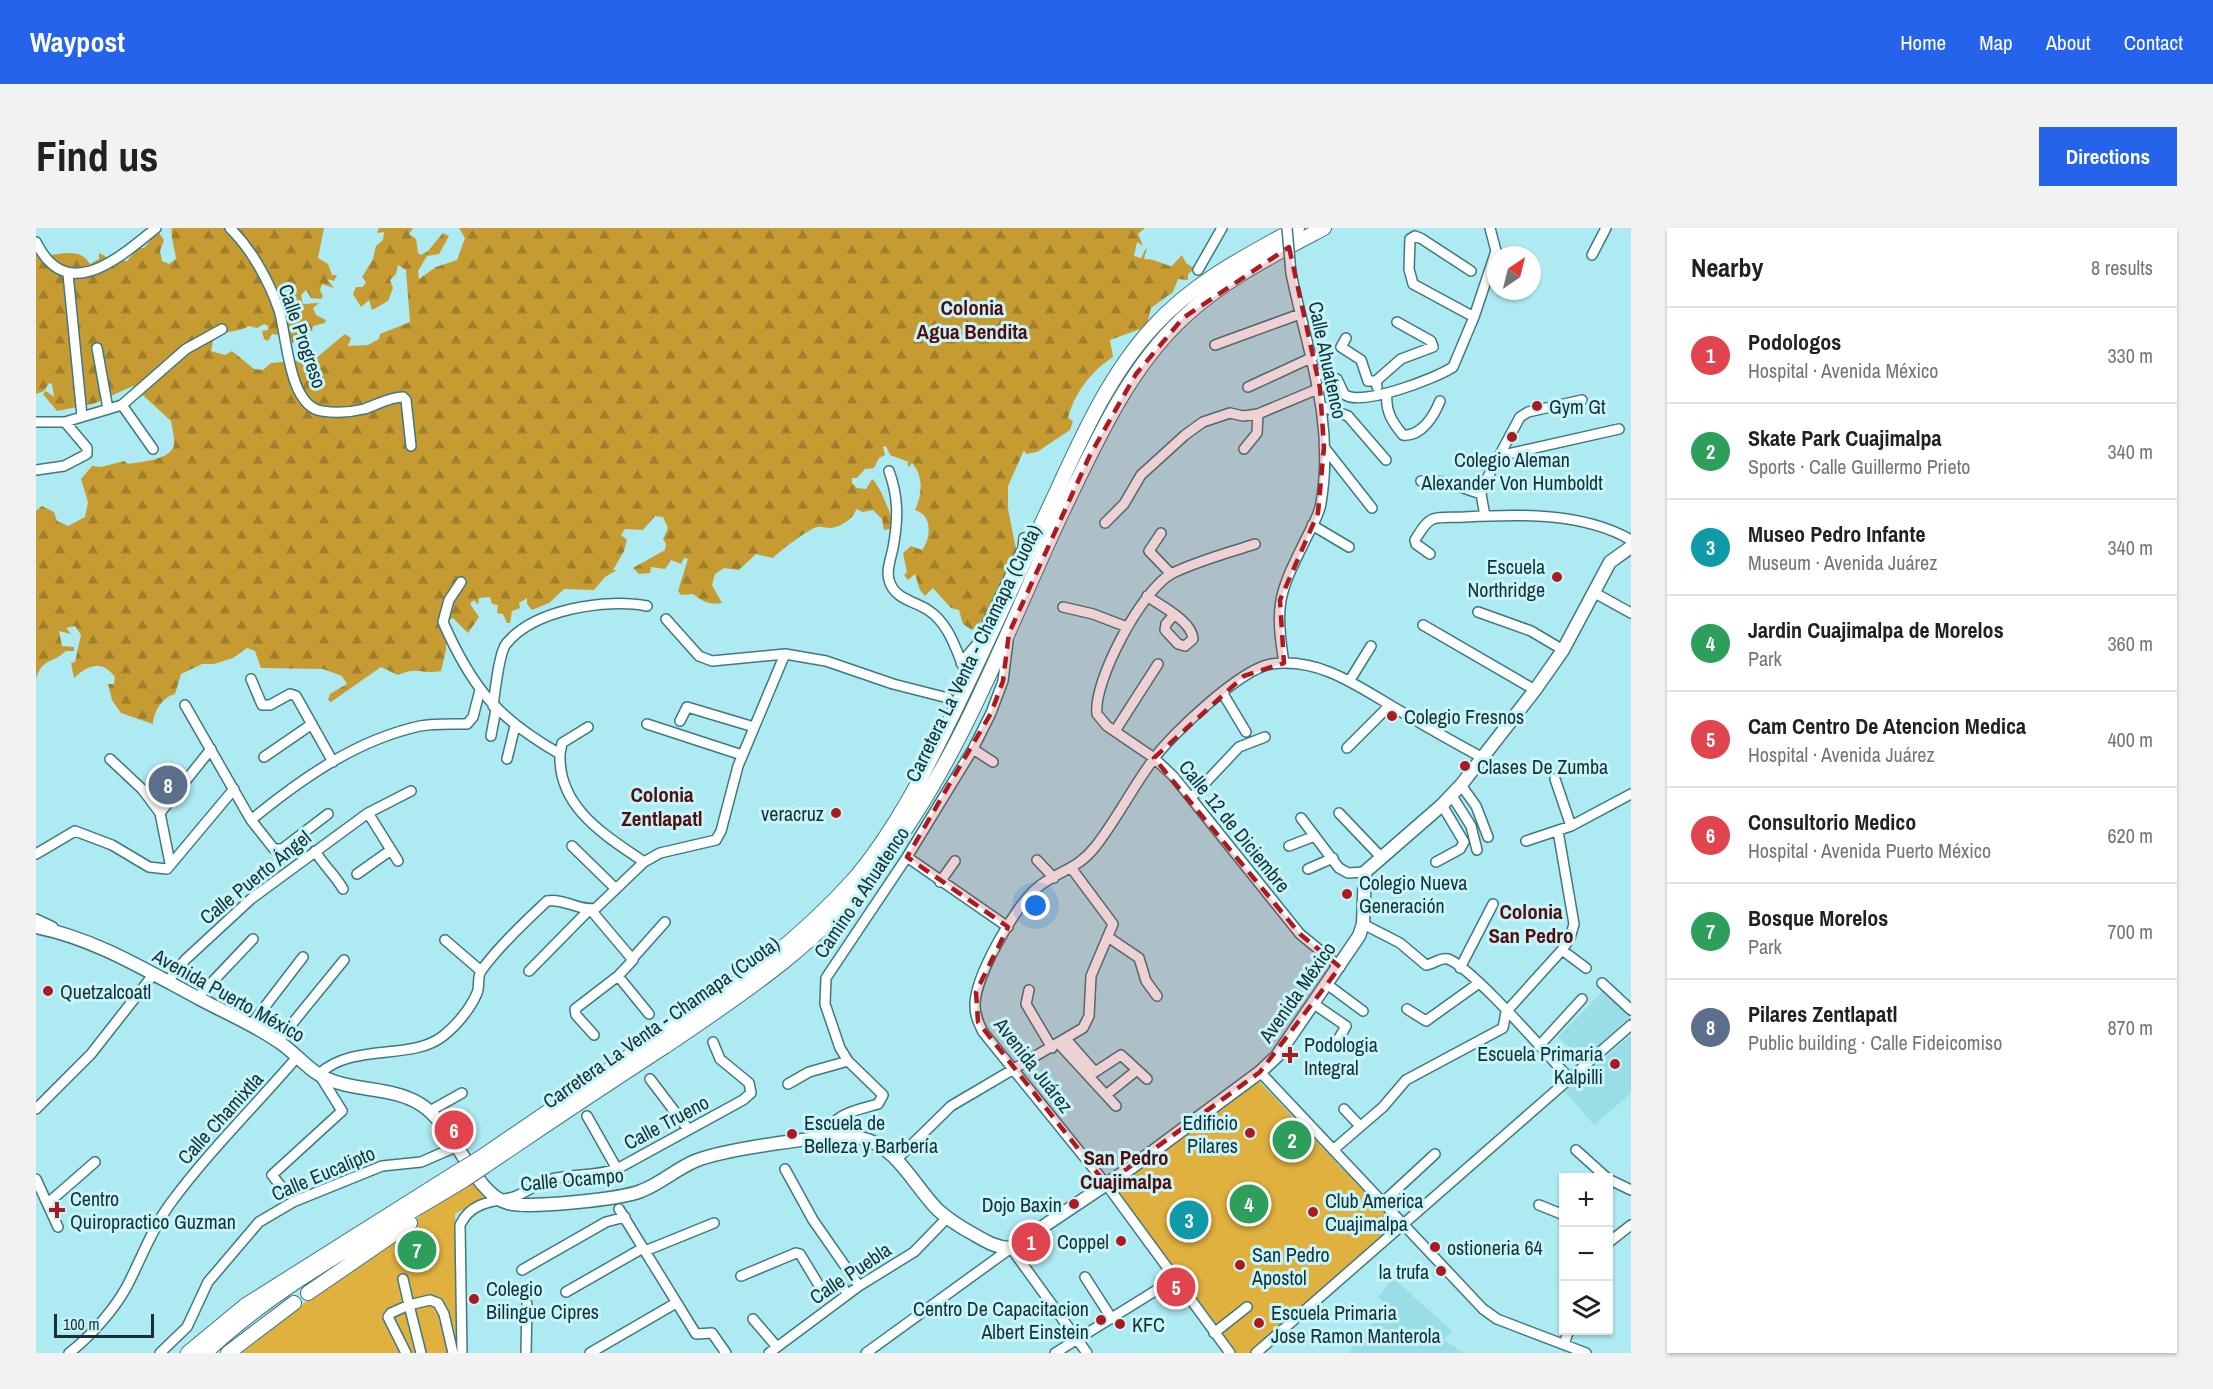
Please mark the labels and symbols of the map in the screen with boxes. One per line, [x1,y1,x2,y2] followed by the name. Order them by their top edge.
[1487,246,1541,300] north arrow
[273,280,333,392] street label: Calle Progreso
[917,293,1028,346] district label: Colonia Agua Bendita
[1302,299,1354,421] street label: Calle Ahuatenco
[1549,393,1606,420] place label: Gym Gt
[1530,399,1544,413] marker: Gym Gt
[1505,430,1519,444] marker: Colegio Aleman Alexander Von Humboldt
[1420,446,1603,496] place label: Colegio Aleman Alexander Von Humboldt
[899,520,1047,786] street label: Carretera La Venta - Chamapa (Cuota)
[1468,553,1545,603] place label: Escuela Northridge
[1550,570,1564,584] marker: Escuela Northridge
[1404,703,1524,730] place label: Colegio Fresnos
[1385,709,1399,723] marker: Colegio Fresnos
[1477,753,1608,780] place label: Clases De Zumba
[1173,754,1297,898] street label: Calle 12 de Diciembre
[1458,759,1472,773] marker: Clases De Zumba
[148,762,188,808] pin: 8
[621,780,703,833] district label: Colonia Zentlapatl
[761,800,824,827] place label: veracruz
[829,806,843,820] marker: veracruz
[807,821,915,963] street label: Camino a Ahuatenco
[194,824,316,930] street label: Calle Puerto Ángel
[1359,869,1467,919] place label: Colegio Nueva Generación
[1340,887,1354,901] marker: Colegio Nueva Generación
[1021,891,1050,920] your location
[1488,897,1574,950] district label: Colonia San Pedro
[537,930,785,1114] street label: Carretera La Venta - Chamapa (Cuota)
[1252,936,1342,1049] street label: Avenida México
[147,941,310,1048] street label: Avenida Puerto México
[60,978,151,1005] place label: Quetzalcoatl
[41,984,55,998] marker: Quetzalcoatl
[988,1011,1080,1118] street label: Avenida Juárez
[1304,1031,1378,1081] place label: Podologia Integral
[1477,1040,1603,1090] place label: Escuela Primaria Kalpilli
[1281,1046,1299,1064] marker: Podologia Integral
[1608,1057,1622,1071] marker: Escuela Primaria Kalpilli
[171,1066,269,1170] street label: Calle Chamixtla
[619,1088,713,1156] street label: Calle Trueno
[434,1108,474,1152] pin: 6
[804,1109,938,1159] place label: Escuela de Belleza y Barbería
[1182,1109,1238,1159] place label: Edificio Pilares
[1272,1118,1312,1162] pin: 2
[1243,1126,1257,1140] marker: Edificio Pilares
[785,1127,799,1141] marker: Escuela de Belleza y Barbería
[267,1139,379,1207] street label: Calle Eucalipto
[1080,1143,1172,1196] district label: San Pedro Cuajimalpa
[519,1161,625,1197] street label: Calle Ocampo
[1230,1182,1268,1226] pin: 4
[70,1185,236,1235] place label: Centro Quiropractico Guzman
[1325,1187,1423,1237] place label: Club America Cuajimalpa
[982,1191,1062,1218] place label: Dojo Baxin
[1067,1197,1081,1211] marker: Dojo Baxin
[1170,1198,1208,1242] pin: 3
[48,1201,66,1219] marker: Centro Quiropractico Guzman
[1306,1205,1320,1219] marker: Club America Cuajimalpa
[1012,1220,1050,1264] pin: 1
[398,1228,436,1272] pin: 7
[1057,1228,1109,1255] place label: Coppel
[1114,1234,1128,1248] marker: Coppel
[1447,1234,1543,1261] place label: ostioneria 64
[804,1236,896,1310] street label: Calle Puebla
[1428,1240,1442,1254] marker: ostioneria 64
[1251,1241,1330,1291] place label: San Pedro Apostol
[1233,1258,1247,1272] marker: San Pedro Apostol
[1379,1258,1429,1285] place label: la trufa
[1156,1264,1196,1310] pin: 5
[1434,1264,1448,1278] marker: la trufa
[486,1275,599,1325] place label: Colegio Bilingue Cipres
[467,1292,481,1306] marker: Colegio Bilingue Cipres
[913,1295,1089,1345] place label: Centro De Capacitacion Albert Einstein
[1271,1299,1441,1349] place label: Escuela Primaria Jose Ramon Manterola
[54,1311,154,1338] scale bar
[1132,1311,1165,1338] place label: KFC
[1094,1313,1108,1327] marker: Centro De Capacitacion Albert Einstein
[1252,1316,1266,1330] marker: Escuela Primaria Jose Ramon Manterola
[1113,1317,1127,1331] marker: KFC

